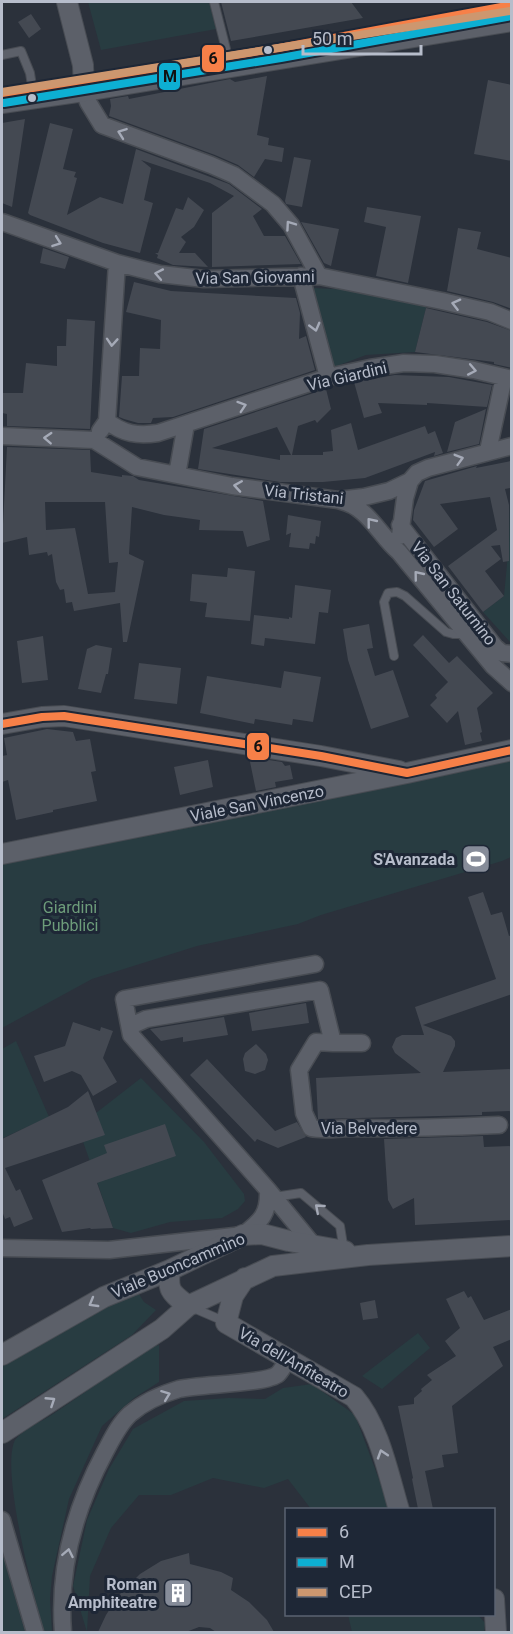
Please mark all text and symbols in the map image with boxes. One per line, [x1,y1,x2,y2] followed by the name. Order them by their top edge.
[303,18,422,56] scale bar
[312,28,352,49] text: 50 m
[201,44,225,73] line badge: 6
[262,44,274,56] unlabelled marker
[208,49,218,68] text: 6
[158,62,181,91] line badge: M
[163,67,177,86] text: M
[26,92,38,104] unlabelled marker
[118,127,128,140] one-way arrow
[286,221,297,232] one-way arrow
[51,234,62,247] one-way arrow
[195,267,315,288] street label: Via San Giovanni
[154,268,164,281] one-way arrow
[451,298,461,311] one-way arrow
[307,321,320,331] one-way arrow
[105,338,118,347] one-way arrow
[305,358,389,395] street label: Via Giardini
[467,363,477,376] one-way arrow
[236,400,247,413] one-way arrow
[43,432,52,445] one-way arrow
[453,454,464,466] one-way arrow
[233,480,243,493] one-way arrow
[263,481,345,508] street label: Via Tristani
[368,517,379,528] one-way arrow
[407,538,500,649] street label: Via San Saturnino
[415,571,426,582] one-way arrow
[246,732,270,761] line badge: 6
[253,737,263,756] text: 6
[189,781,326,826] street label: Viale San Vincenzo
[460,843,492,875] sports icon: S'Avanzada
[373,850,455,869] place label: S'Avanzada
[42,898,98,935] park label: Giardini Pubblici
[321,1119,417,1138] street label: Via Belvedere
[315,1205,326,1216] one-way arrow
[109,1229,248,1302] street label: Viale Buoncammino
[89,1296,99,1307] one-way arrow
[235,1323,352,1402] street label: Via dell'Anfiteatro
[160,1389,170,1402] one-way arrow
[44,1398,55,1409] one-way arrow
[376,1449,389,1460] one-way arrow
[285,1508,495,1616] legend
[339,1521,349,1542] text: 6
[61,1549,74,1559] one-way arrow
[339,1551,355,1572] text: M
[68,1575,157,1612] place label: Roman Amphiteatre
[162,1577,194,1609] building icon: Roman Amphiteatre
[339,1581,372,1602] text: CEP

